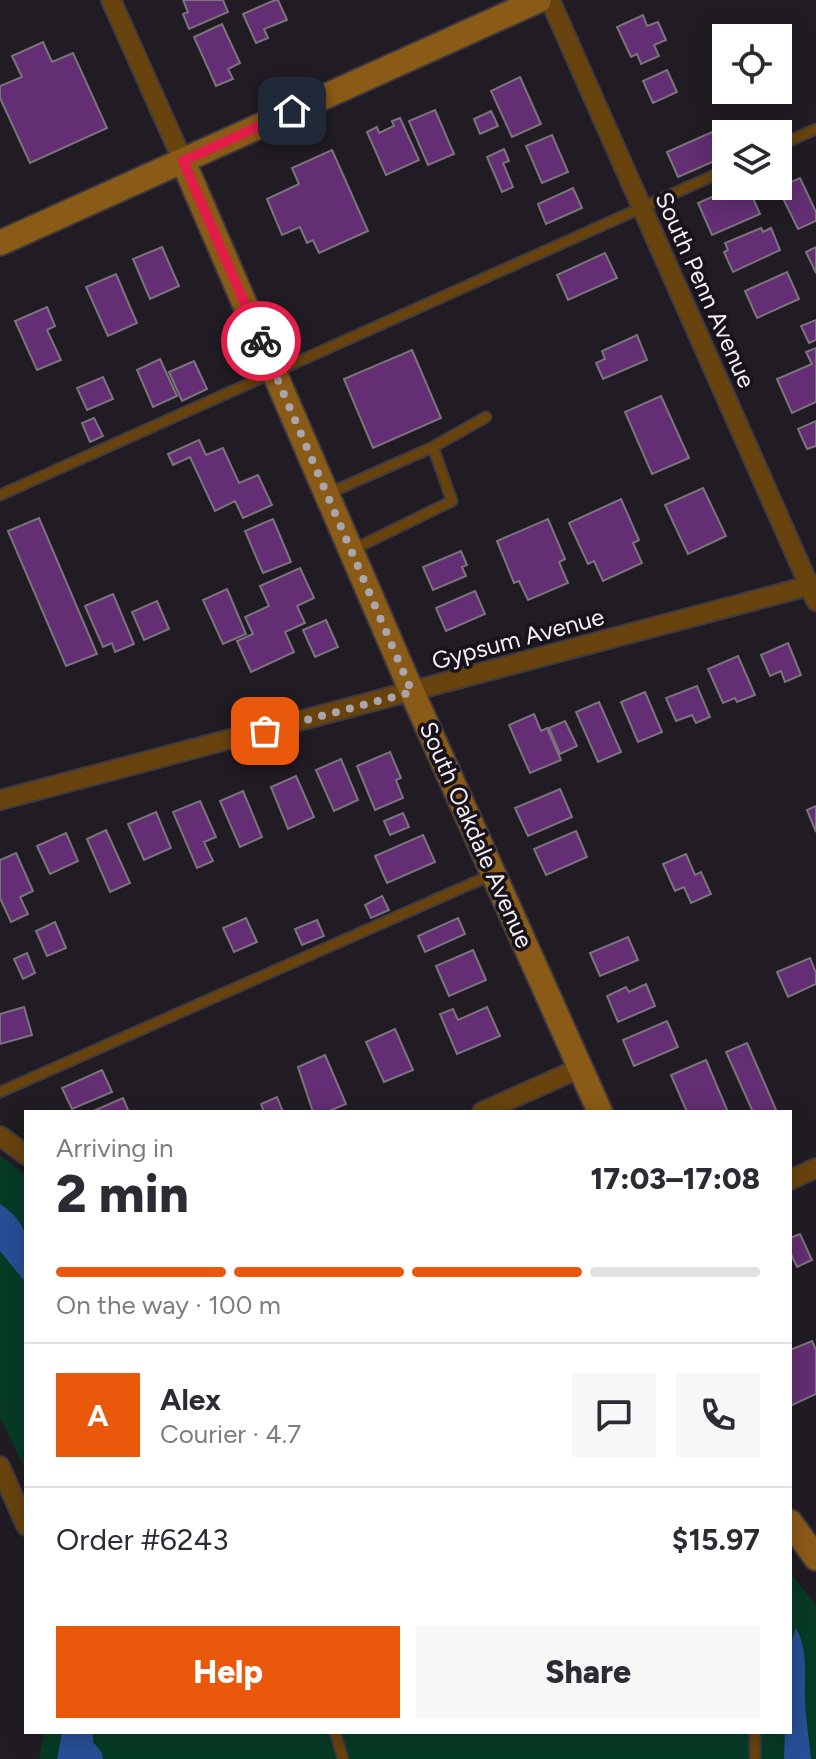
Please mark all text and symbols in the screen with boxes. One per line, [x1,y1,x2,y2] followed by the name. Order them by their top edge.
[712,24,792,200] map controls
[712,24,792,104] button: locate
[258,77,326,145] pin
[270,89,314,133] icon: home
[712,120,792,200] button: layers
[649,187,762,392] street label: South Penn Avenue
[221,301,301,381] courier
[239,319,283,363] icon: bike
[429,602,607,675] street label: Gypsum Avenue
[231,697,299,765] pin
[243,709,287,753] icon: bag
[413,717,539,952] street label: South Oakdale Avenue
[56,1132,174,1164] text: Arriving in
[590,1160,760,1197] text: 17:03–17:08
[56,1163,189,1225] text: 2 min
[56,1289,281,1321] text: On the way · 100 m
[572,1373,656,1457] button: chat
[676,1373,760,1457] button: phone
[160,1381,221,1418] text: Alex
[87,1397,109,1434] text: A
[160,1418,301,1450] text: Courier · 4.7
[56,1521,229,1558] text: Order #6243
[672,1521,760,1558] text: $15.97
[56,1626,400,1718] button: Help
[416,1626,760,1718] button: Share

